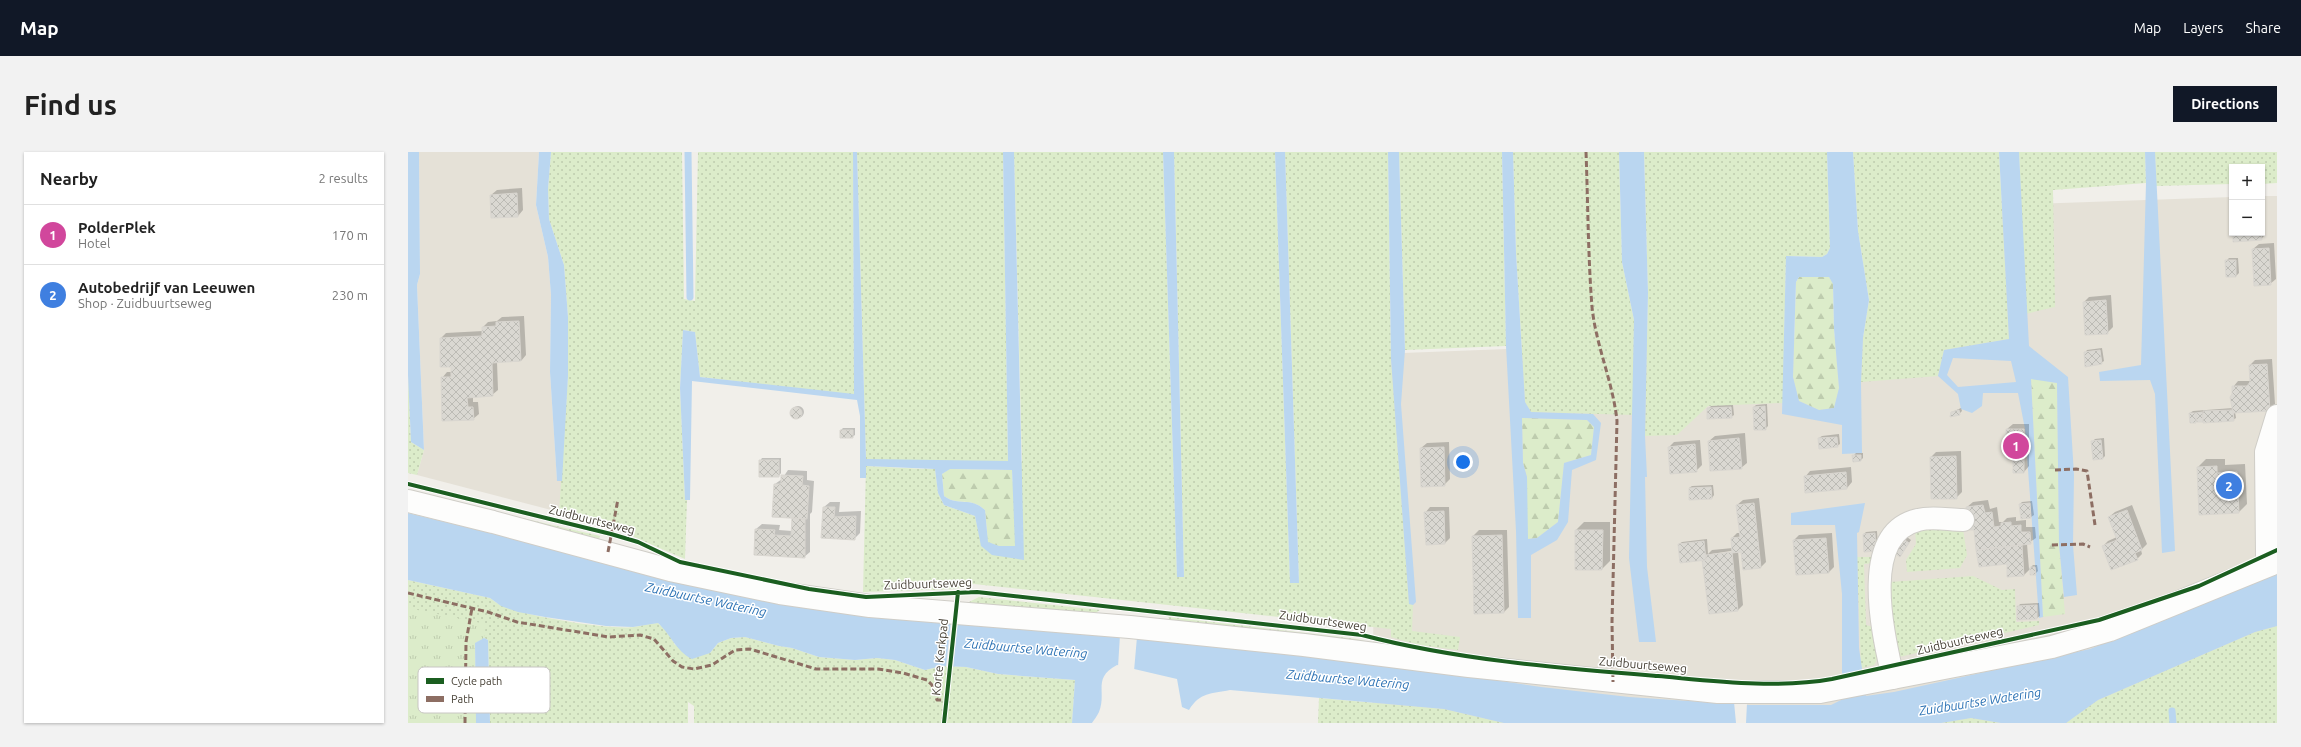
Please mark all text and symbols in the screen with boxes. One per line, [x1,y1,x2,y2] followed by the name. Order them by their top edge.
[20,17,59,39] text: Map
[2134,20,2161,36] text: Map
[2183,20,2223,36] text: Layers
[2245,20,2281,36] text: Share
[2173,86,2277,122] button: Directions
[24,89,117,120] text: Find us
[2229,164,2265,236] map controls
[2229,164,2265,200] button: +
[40,169,98,188] text: Nearby
[318,171,368,185] text: 2 results
[2229,200,2265,236] button: −
[78,219,156,236] text: PolderPlek
[49,228,57,242] text: 1
[332,228,368,242] text: 170 m
[78,236,110,250] text: Hotel
[78,279,255,296] text: Autobedrijf van Leeuwen
[49,288,57,302] text: 2
[332,288,368,302] text: 230 m
[78,296,212,310] text: Shop · Zuidbuurtseweg
[2003,431,2029,461] pin: 1
[1453,452,1473,472] your location
[2216,471,2242,501] pin: 2
[548,503,636,536] street label: Zuidbuurtseweg
[884,575,972,592] street label: Zuidbuurtseweg
[643,579,768,619] water label: Zuidbuurtse Watering
[1279,608,1368,633] street label: Zuidbuurtseweg
[929,618,950,696] street label: Korte Kerkpad
[1915,624,2004,657] street label: Zuidbuurtseweg
[963,636,1088,660] water label: Zuidbuurtse Watering
[1599,654,1688,675] street label: Zuidbuurtseweg
[418,667,550,713] legend
[1285,667,1410,691] water label: Zuidbuurtse Watering
[451,675,502,687] text: Cycle path
[1917,684,2042,718] water label: Zuidbuurtse Watering
[451,693,474,705] text: Path

